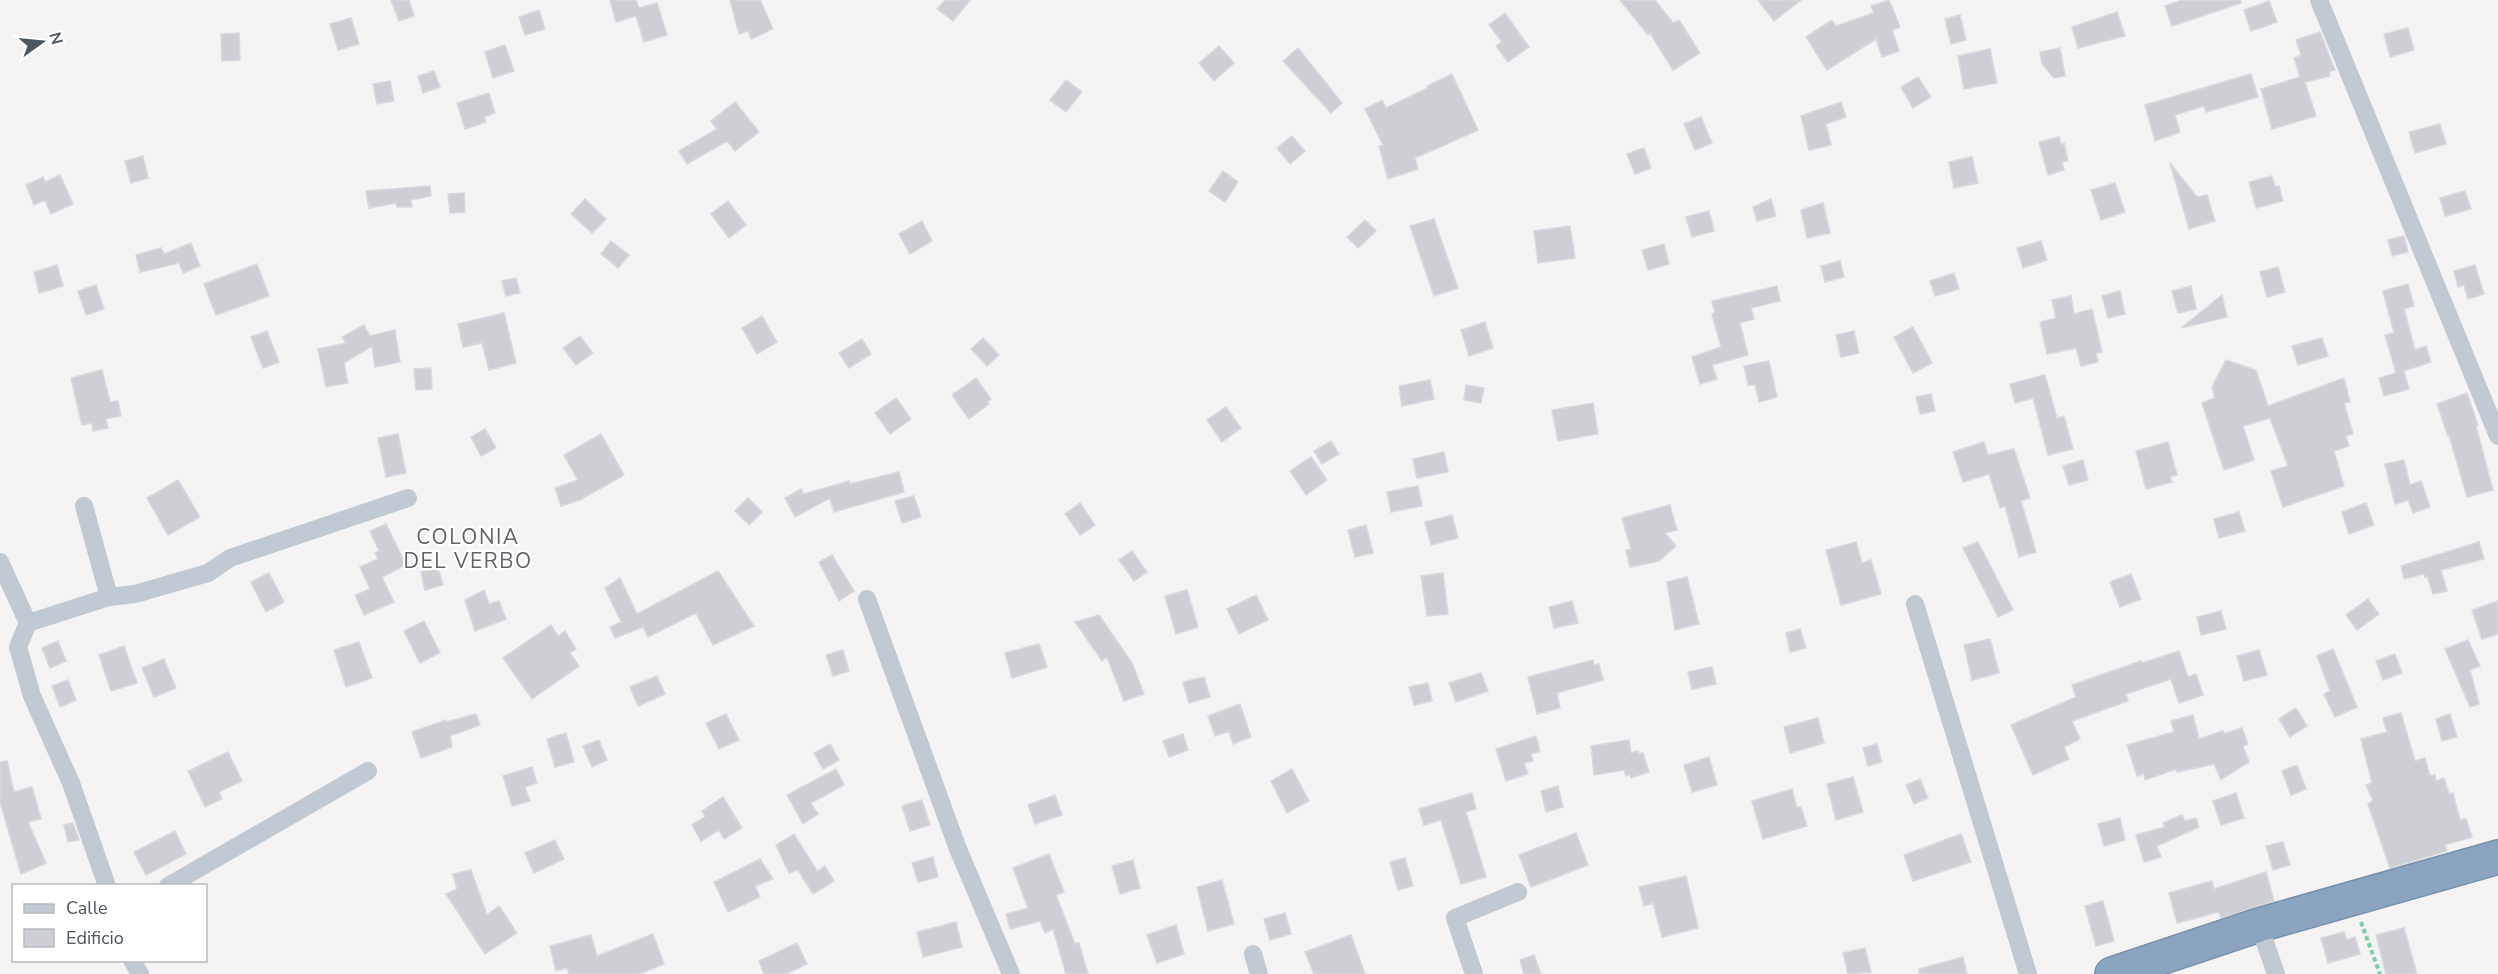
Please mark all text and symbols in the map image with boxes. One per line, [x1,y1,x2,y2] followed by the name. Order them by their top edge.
[12,12,72,72] north arrow
[43,30,68,47] text: N
[403,523,533,575] district label: COLONIA DEL VERBO
[12,884,207,962] legend
[66,896,108,920] text: Calle
[66,926,124,950] text: Edificio

